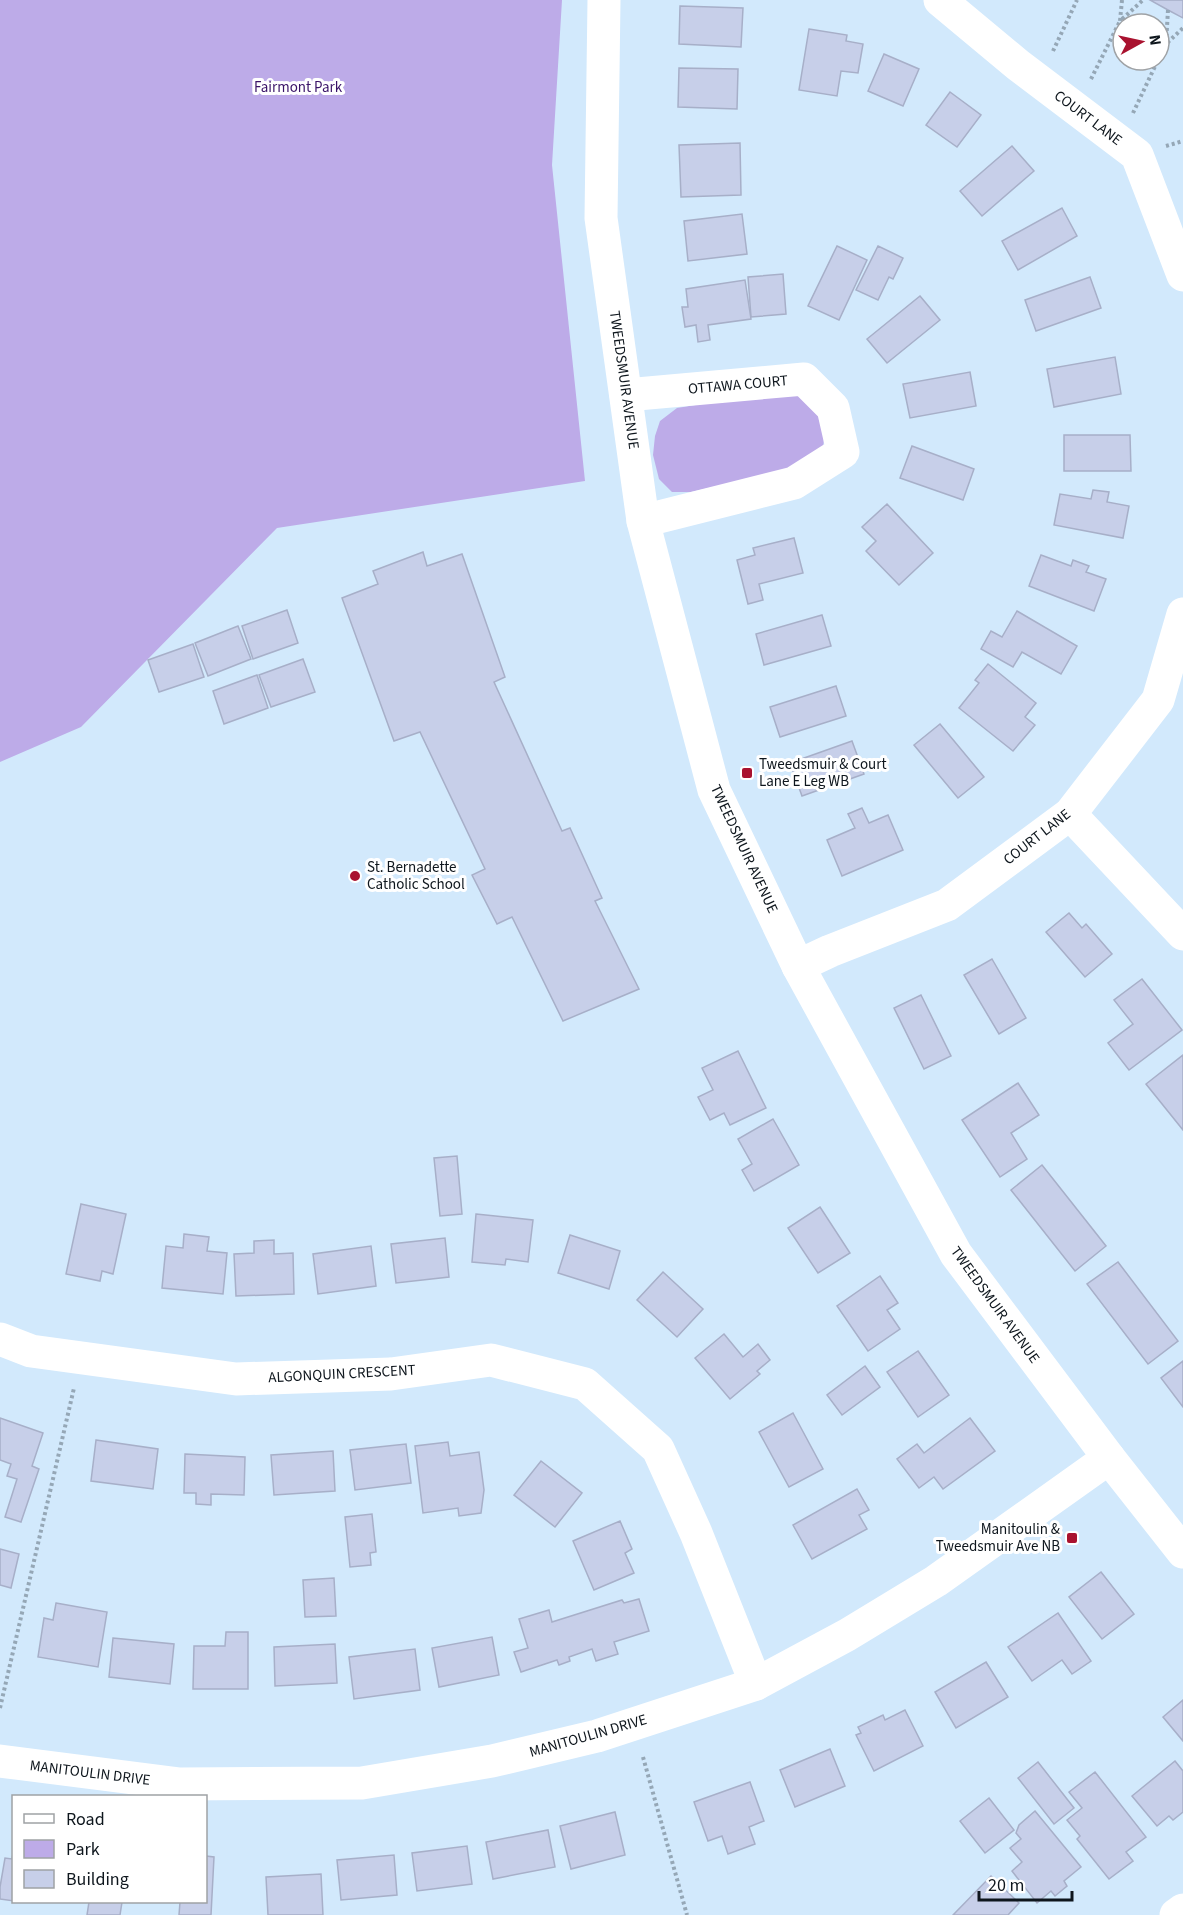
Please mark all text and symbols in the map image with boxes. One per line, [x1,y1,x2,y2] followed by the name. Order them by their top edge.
[1111,12,1171,72] north arrow
[1143,33,1166,47] text: N
[254,77,343,98] park label: Fairmont Park
[1050,85,1126,151] street label: COURT LANE
[604,309,644,451] street label: TWEEDSMUIR AVENUE
[687,370,789,400] street label: OTTAWA COURT
[759,754,887,792] place label: Tweedsmuir & Court Lane E Leg WB
[740,766,754,780] marker: Tweedsmuir & Court Lane E Leg WB
[705,781,783,917] street label: TWEEDSMUIR AVENUE
[999,804,1075,870] street label: COURT LANE
[367,857,465,895] place label: St. Bernadette Catholic School
[348,869,362,883] marker: St. Bernadette Catholic School
[945,1242,1045,1368] street label: TWEEDSMUIR AVENUE
[268,1360,416,1388] street label: ALGONQUIN CRESCENT
[936,1519,1060,1557] place label: Manitoulin & Tweedsmuir Ave NB
[1065,1531,1079,1545] marker: Manitoulin & Tweedsmuir Ave NB
[527,1709,649,1763] street label: MANITOULIN DRIVE
[29,1755,152,1791] street label: MANITOULIN DRIVE
[12,1795,207,1903] legend
[66,1807,105,1832] text: Road
[66,1837,100,1862] text: Park
[979,1864,1072,1902] scale bar
[66,1867,129,1892] text: Building
[988,1873,1024,1898] text: 20 m

